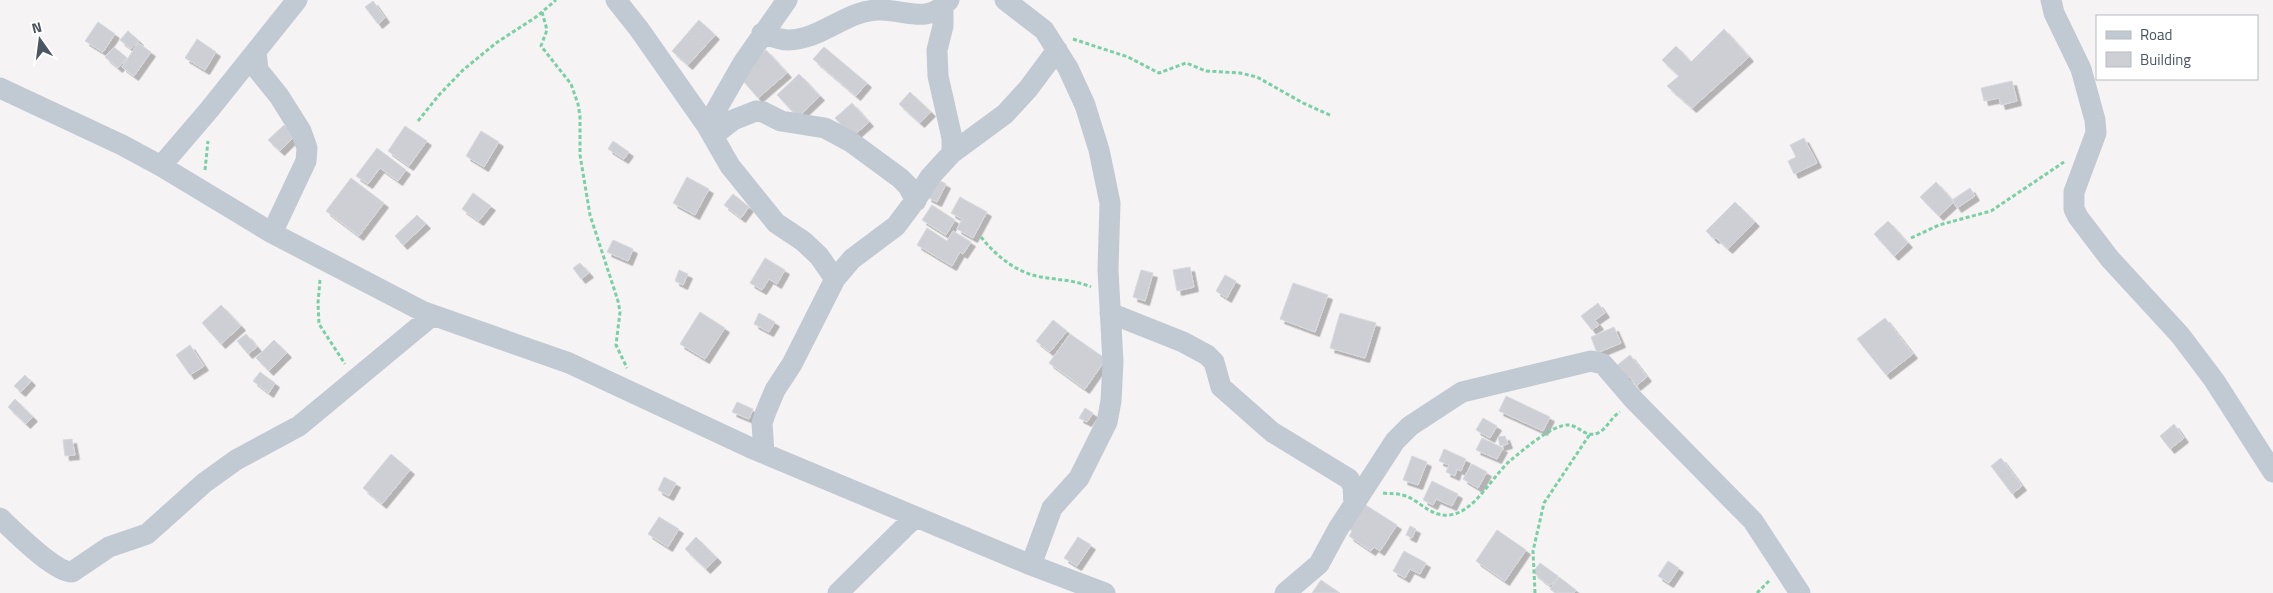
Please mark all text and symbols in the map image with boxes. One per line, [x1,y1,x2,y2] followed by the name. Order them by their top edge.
[15,15,65,65] north arrow
[2096,15,2258,80] legend
[29,16,44,38] text: N
[2140,23,2172,46] text: Road
[2140,48,2191,71] text: Building

